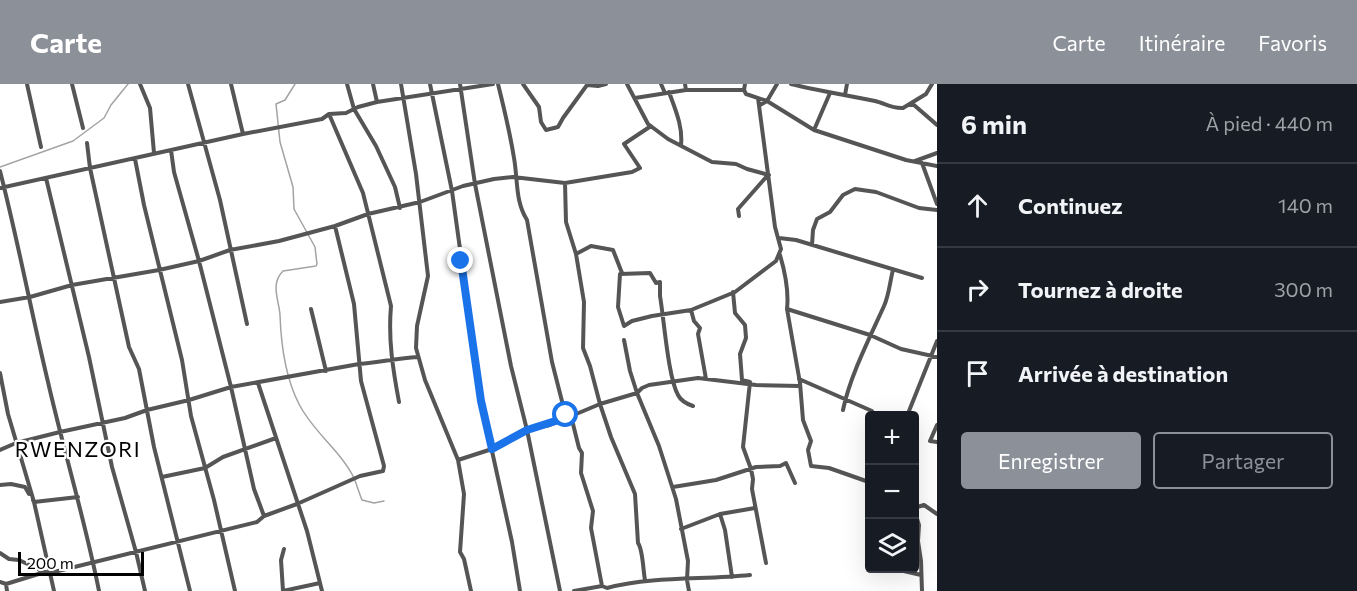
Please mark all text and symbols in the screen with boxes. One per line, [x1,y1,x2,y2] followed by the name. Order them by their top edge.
[30,25,102,59] text: Carte
[1052,30,1106,55] text: Carte
[1139,30,1225,55] text: Itinéraire
[1258,30,1327,55] text: Favoris
[961,108,1027,139] text: 6 min
[1206,111,1333,135] text: À pied · 440 m
[961,189,994,222] icon: ahead
[1018,192,1123,219] text: Continuez
[1278,193,1333,217] text: 140 m
[447,247,473,273] route end
[961,273,994,306] icon: right
[1018,276,1183,303] text: Tournez à droite
[1274,277,1333,301] text: 300 m
[961,357,994,390] icon: arrive
[1018,360,1228,387] text: Arrivée à destination
[552,401,578,427] route start
[865,411,919,573] map controls
[865,411,919,465] button: +
[961,432,1141,489] button: Enregistrer
[1153,432,1333,489] button: Partager
[15,436,141,461] district label: RWENZORI
[865,465,919,519] button: −
[865,519,919,573] button: layers
[18,549,144,576] scale bar
[27,553,74,572] text: 200 m

